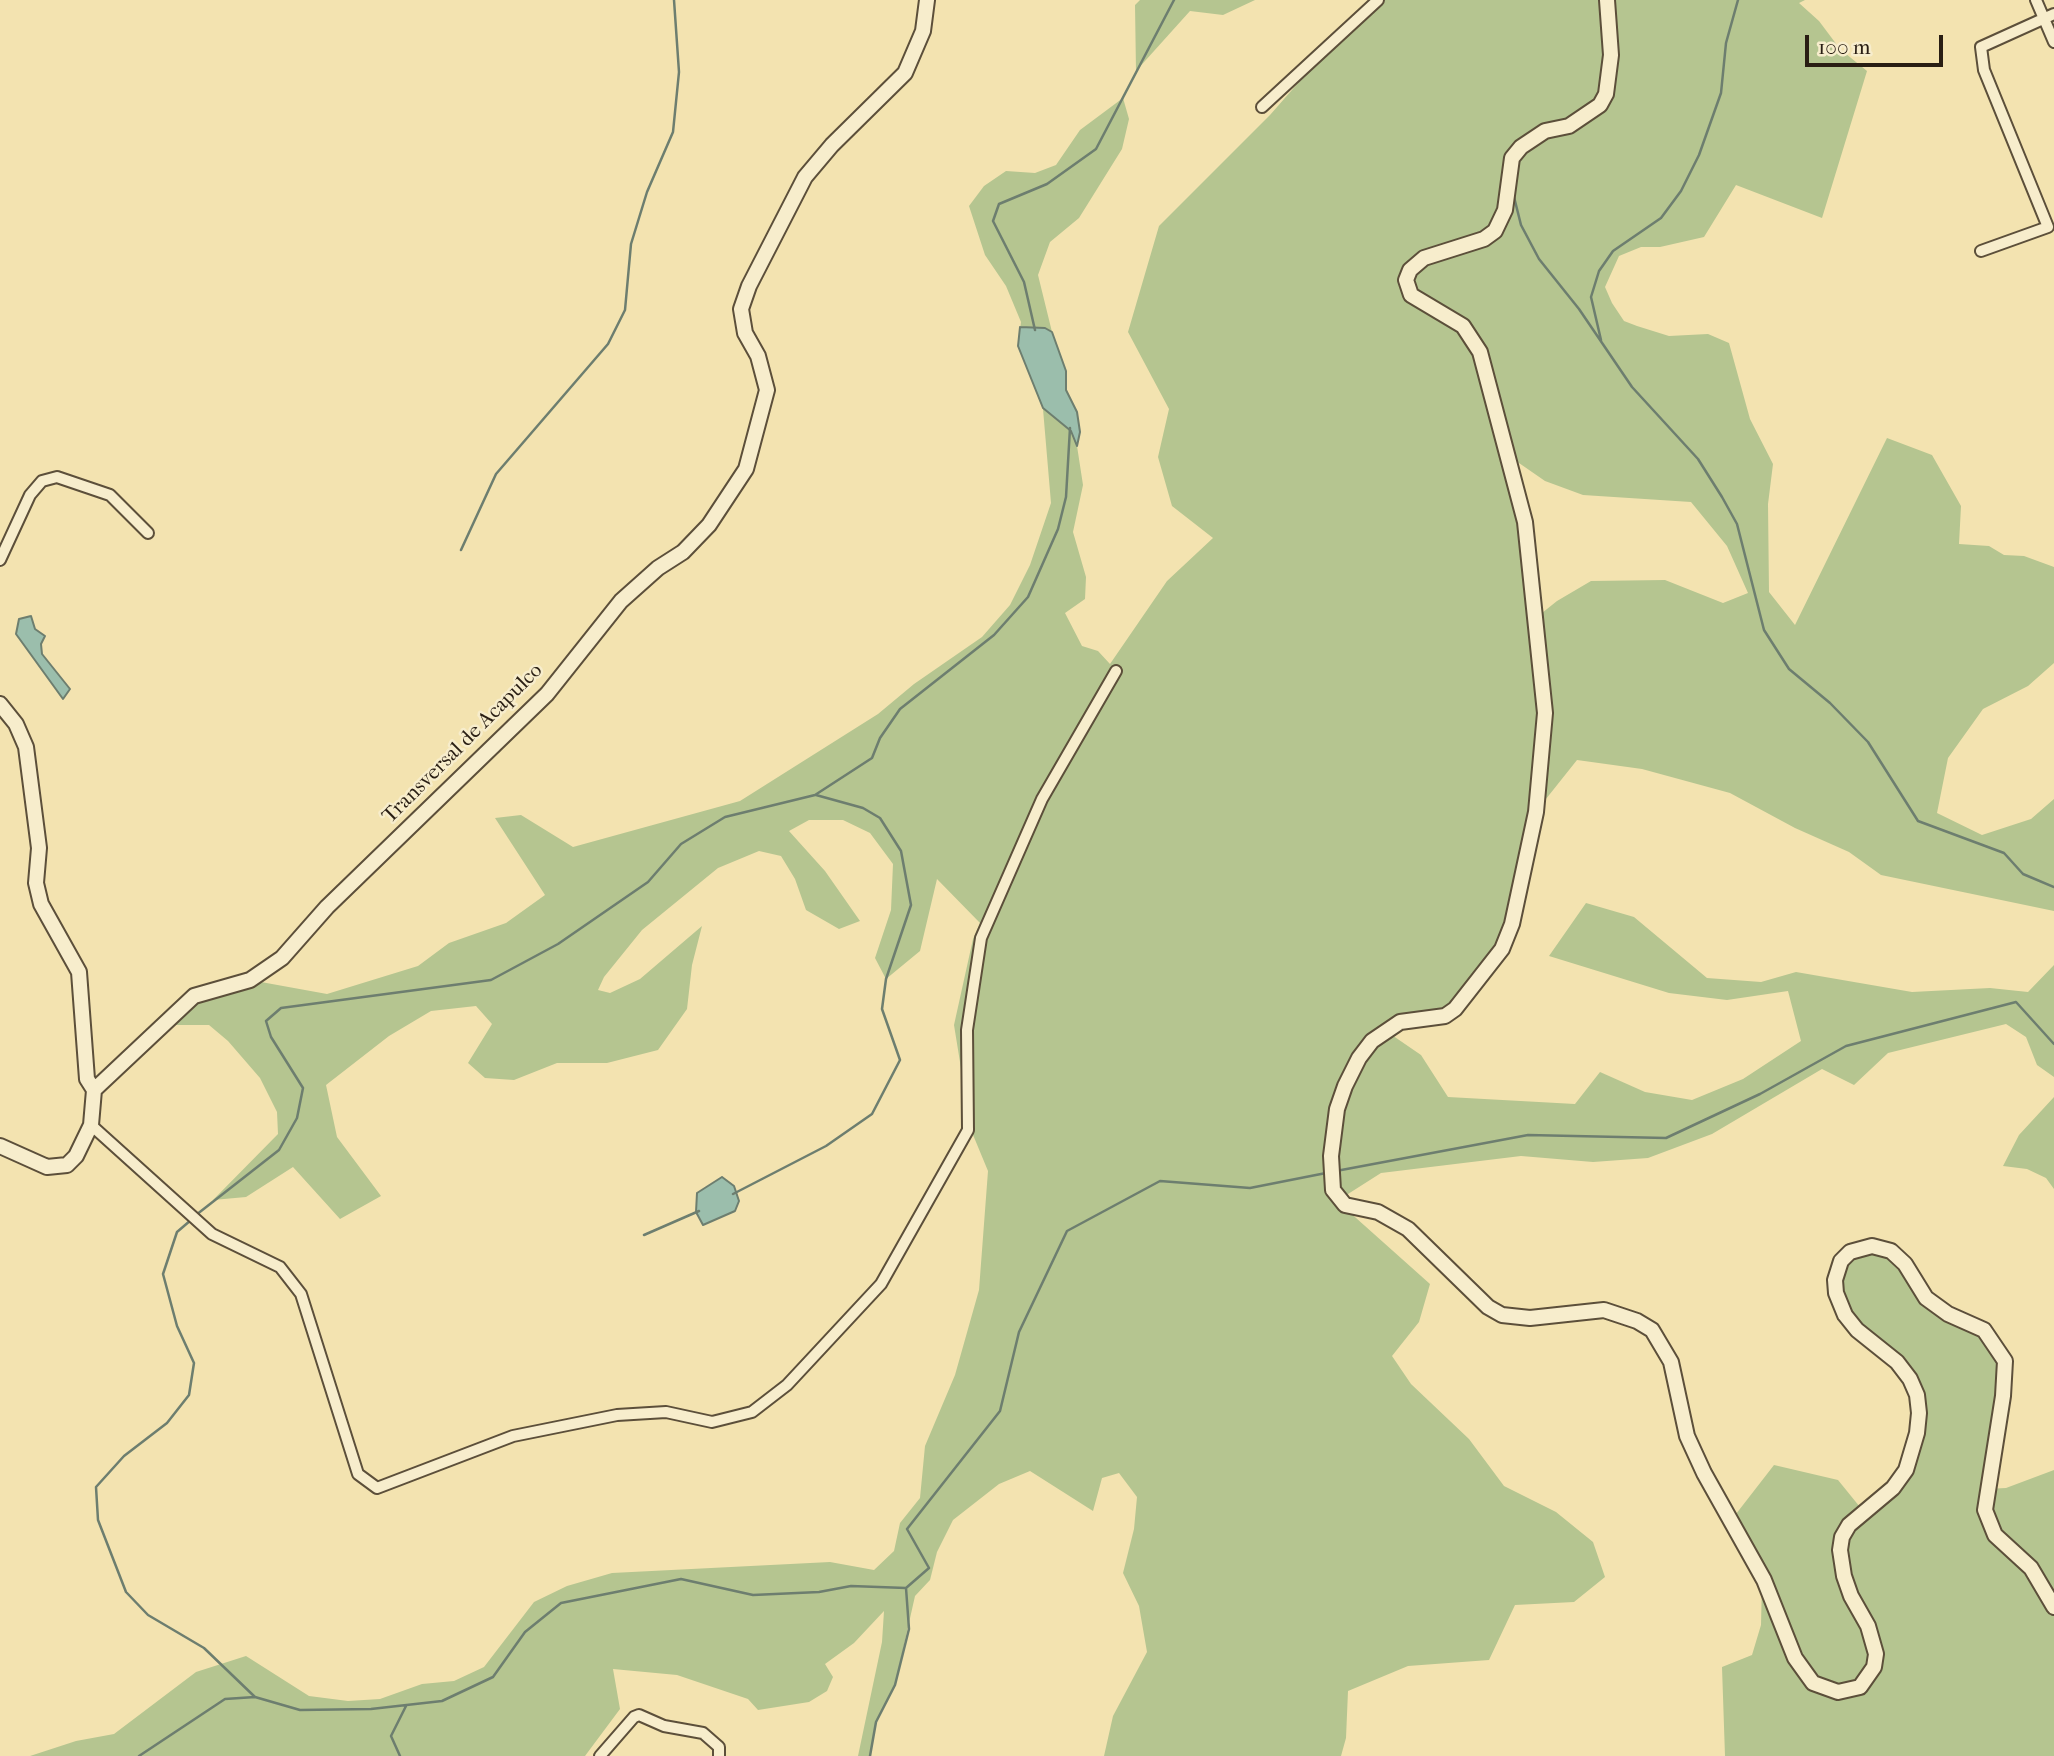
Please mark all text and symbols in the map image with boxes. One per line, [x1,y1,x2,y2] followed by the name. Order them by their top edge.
[1809,21,1947,65] scale bar
[1818,35,1871,59] text: 100 m
[378,659,548,829] street label: Transversal de Acapulco

